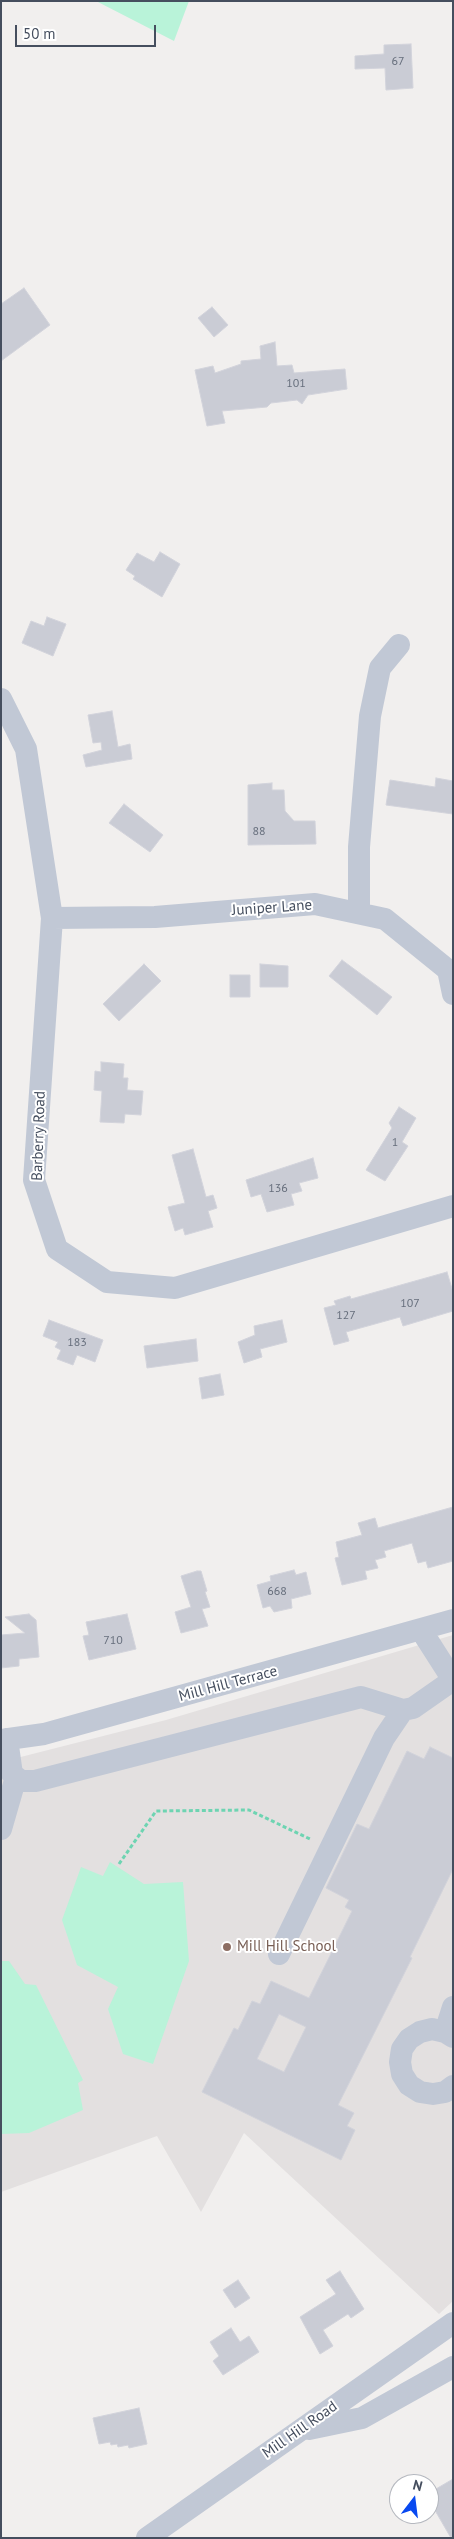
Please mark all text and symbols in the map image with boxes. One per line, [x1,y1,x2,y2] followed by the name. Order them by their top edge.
[18,15,159,47] scale bar
[23,24,56,43] text: 50 m
[391,55,405,69] house number: 67
[286,377,306,391] house number: 101
[252,825,266,839] house number: 88
[231,896,313,920] street label: Juniper Lane
[28,1091,50,1181] street label: Barberry Road
[392,1136,398,1150] house number: 1
[268,1182,288,1196] house number: 136
[400,1297,420,1311] house number: 107
[336,1309,356,1323] house number: 127
[67,1336,87,1350] house number: 183
[267,1585,287,1599] house number: 668
[103,1634,123,1648] house number: 710
[177,1662,279,1706] street label: Mill Hill Terrace
[237,1938,336,1956] place label: Mill Hill School
[221,1941,233,1953] marker: Mill Hill School
[259,2398,341,2462] street label: Mill Hill Road
[389,2474,439,2524] north arrow
[411,2476,424,2495] text: N

